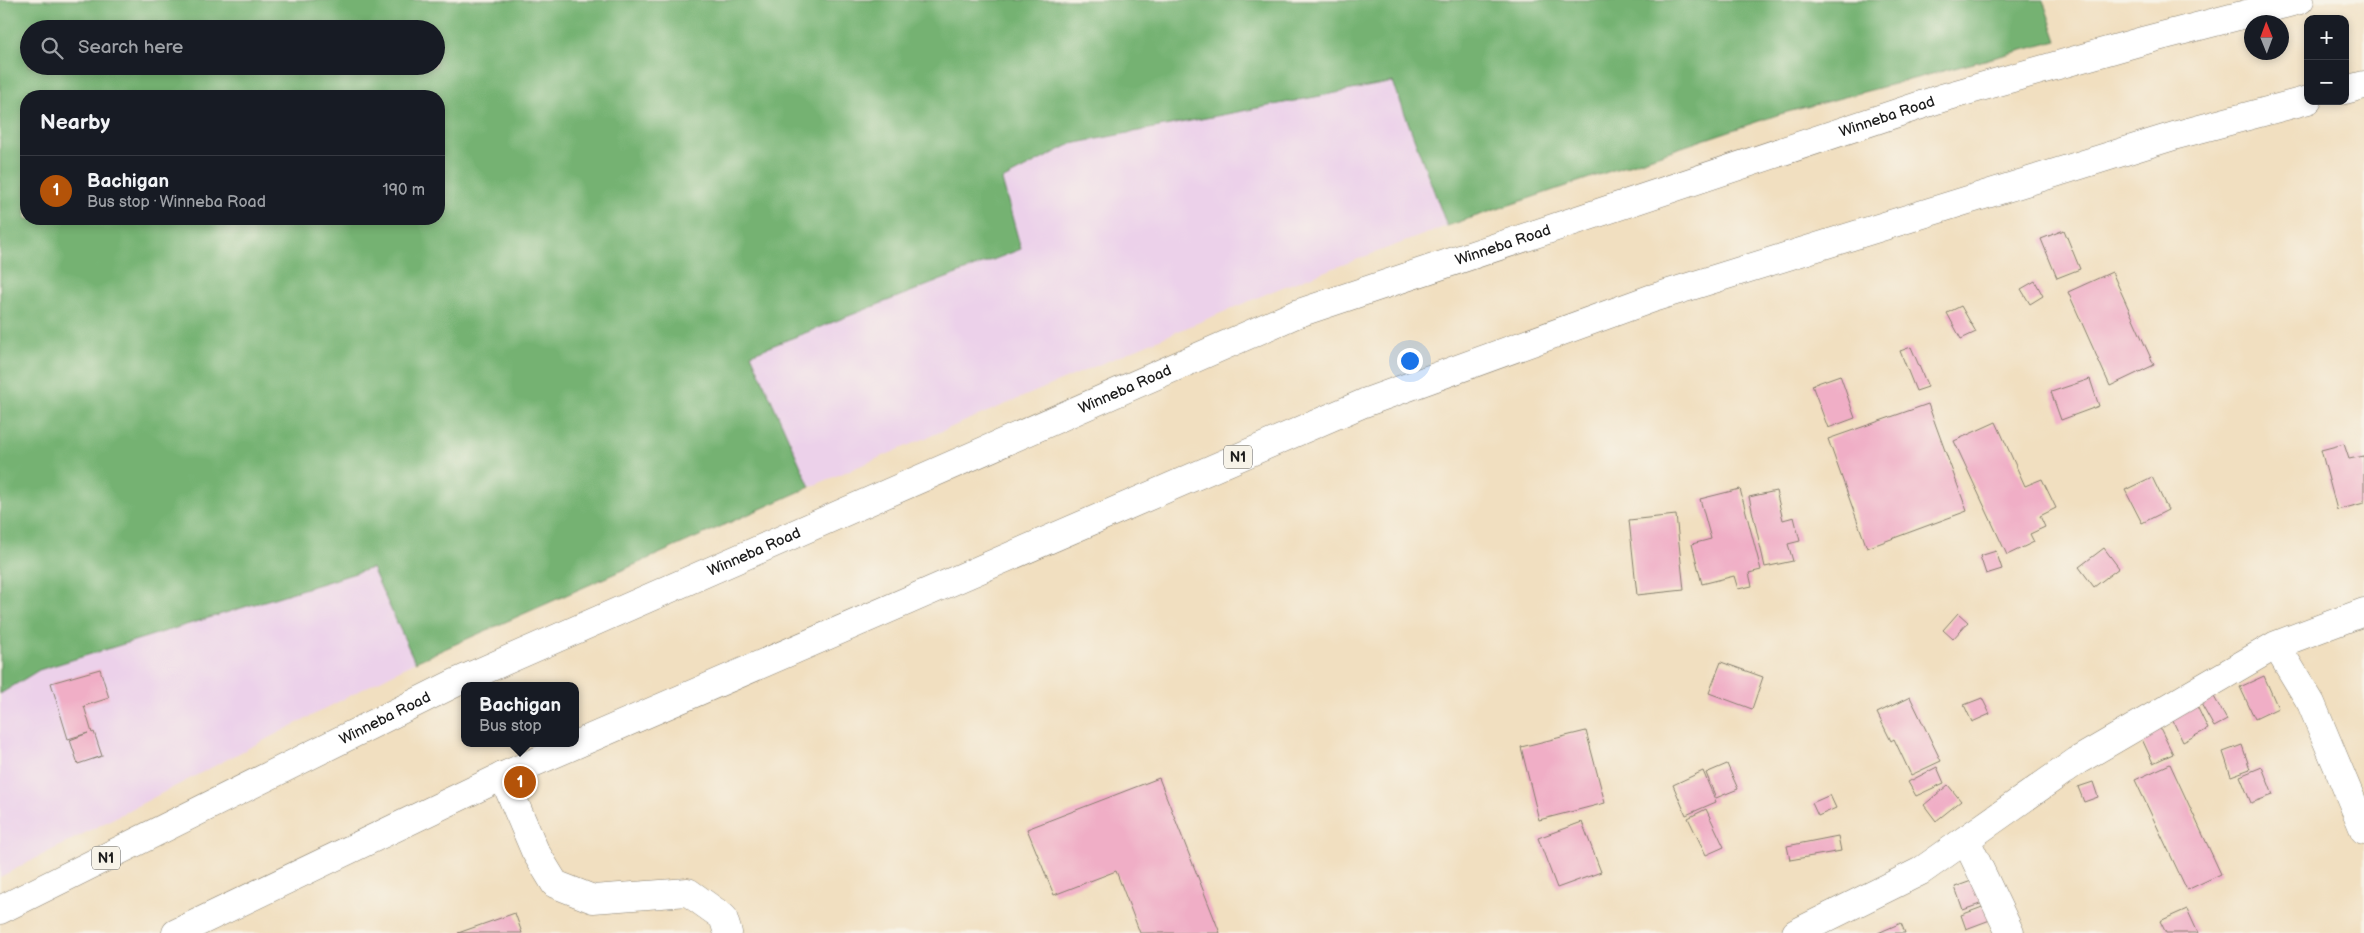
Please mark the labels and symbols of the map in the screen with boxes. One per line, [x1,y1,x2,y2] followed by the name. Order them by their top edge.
[2244,15,2289,60] north arrow
[1837,92,1937,141] street label: Winneba Road
[1453,220,1553,270] street label: Winneba Road
[1397,348,1423,374] your location
[1075,360,1174,418] street label: Winneba Road
[1224,446,1252,468] road number: N1
[705,523,803,580] street label: Winneba Road
[336,687,434,749] street label: Winneba Road
[504,763,536,801] pin: 1
[92,846,120,870] road number: N1

